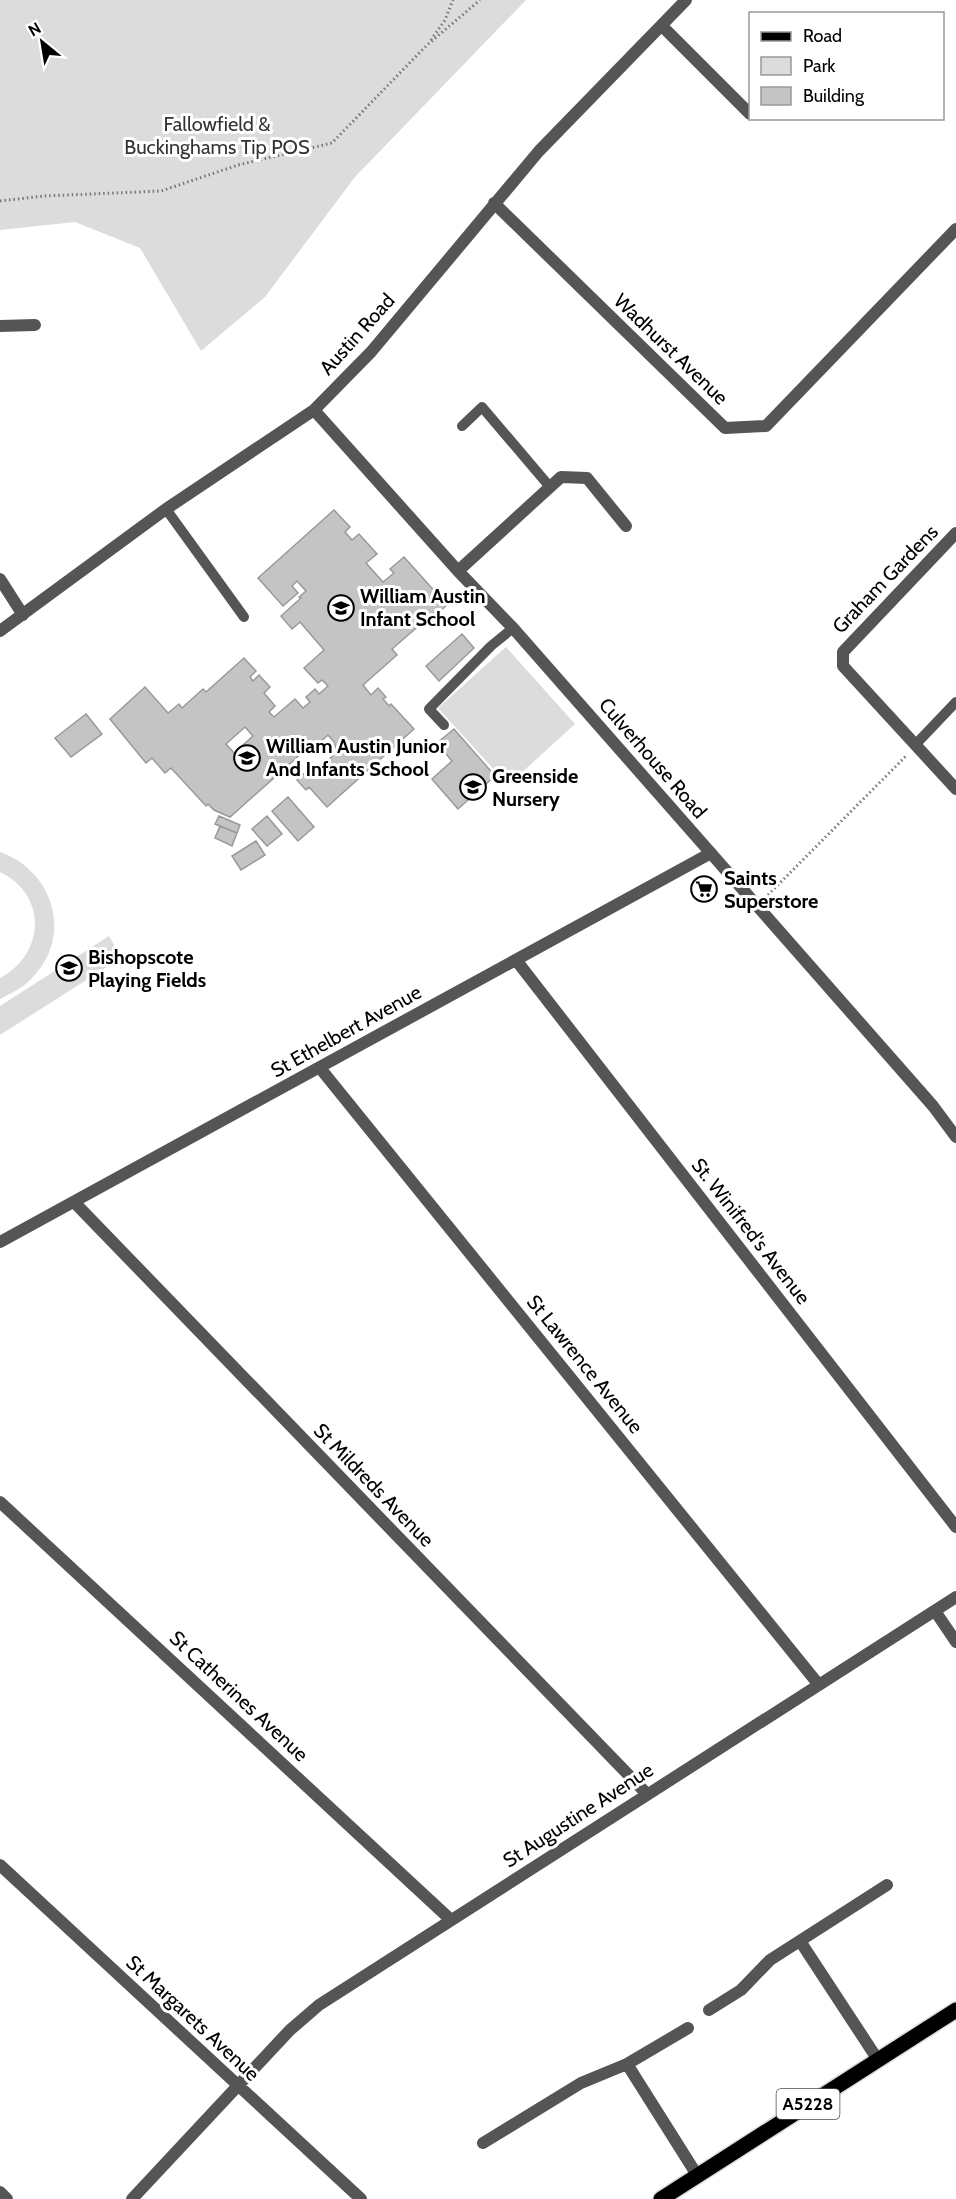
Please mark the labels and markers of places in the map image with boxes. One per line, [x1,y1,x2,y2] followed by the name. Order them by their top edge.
[360,584,486,631] place label: William Austin Infant School
[326,593,356,623] school or university icon: William Austin Infant School
[266,734,447,781] place label: William Austin Junior And Infants School
[232,743,262,773] school or university icon: William Austin Junior And Infants School
[492,764,578,811] place label: Greenside Nursery
[458,772,488,802] school or university icon: Greenside Nursery
[724,866,818,913] place label: Saints Superstore
[689,874,719,904] supermarket icon: Saints Superstore
[88,945,206,992] place label: Bishopscote Playing Fields
[54,953,84,983] school or university icon: Bishopscote Playing Fields

